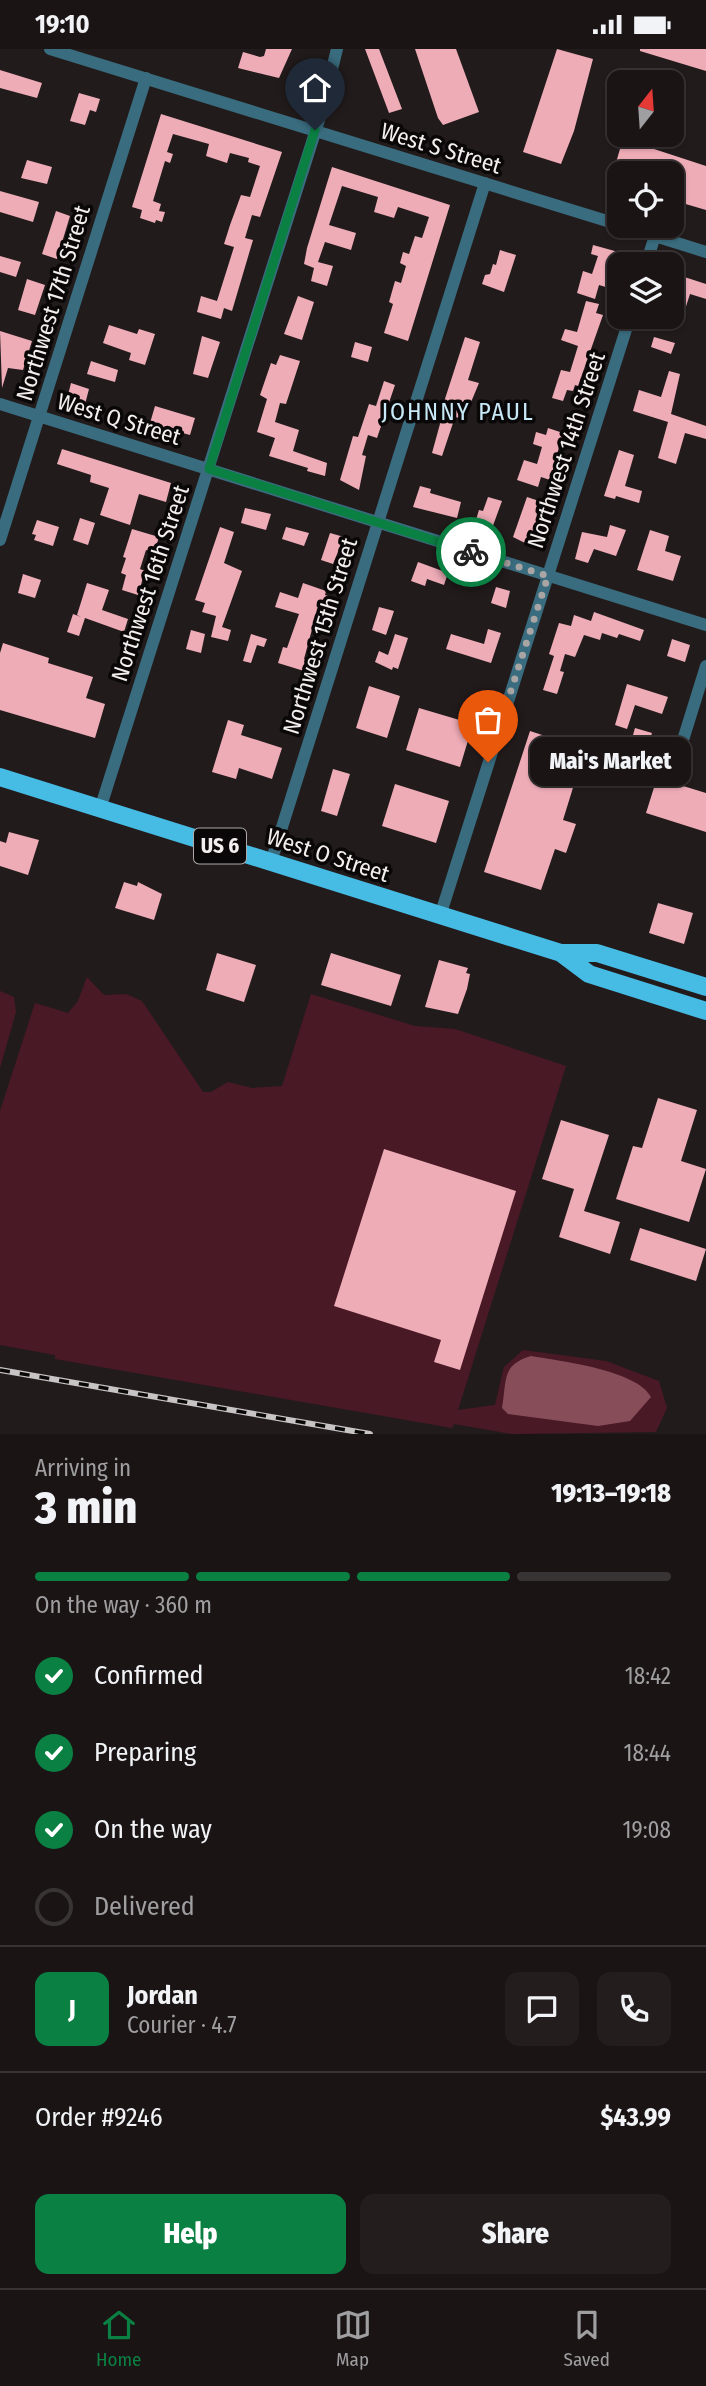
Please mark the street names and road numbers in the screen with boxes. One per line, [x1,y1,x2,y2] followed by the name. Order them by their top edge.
[377,116,505,180] street label: West S Street
[10,201,96,404] street label: Northwest 17th Street
[521,348,611,552] street label: Northwest 14th Street
[54,387,185,451] street label: West Q Street
[105,481,195,685] street label: Northwest 16th Street
[277,534,363,738] street label: Northwest 15th Street
[263,822,393,888] street label: West O Street
[194,829,246,863] road number: US 6

